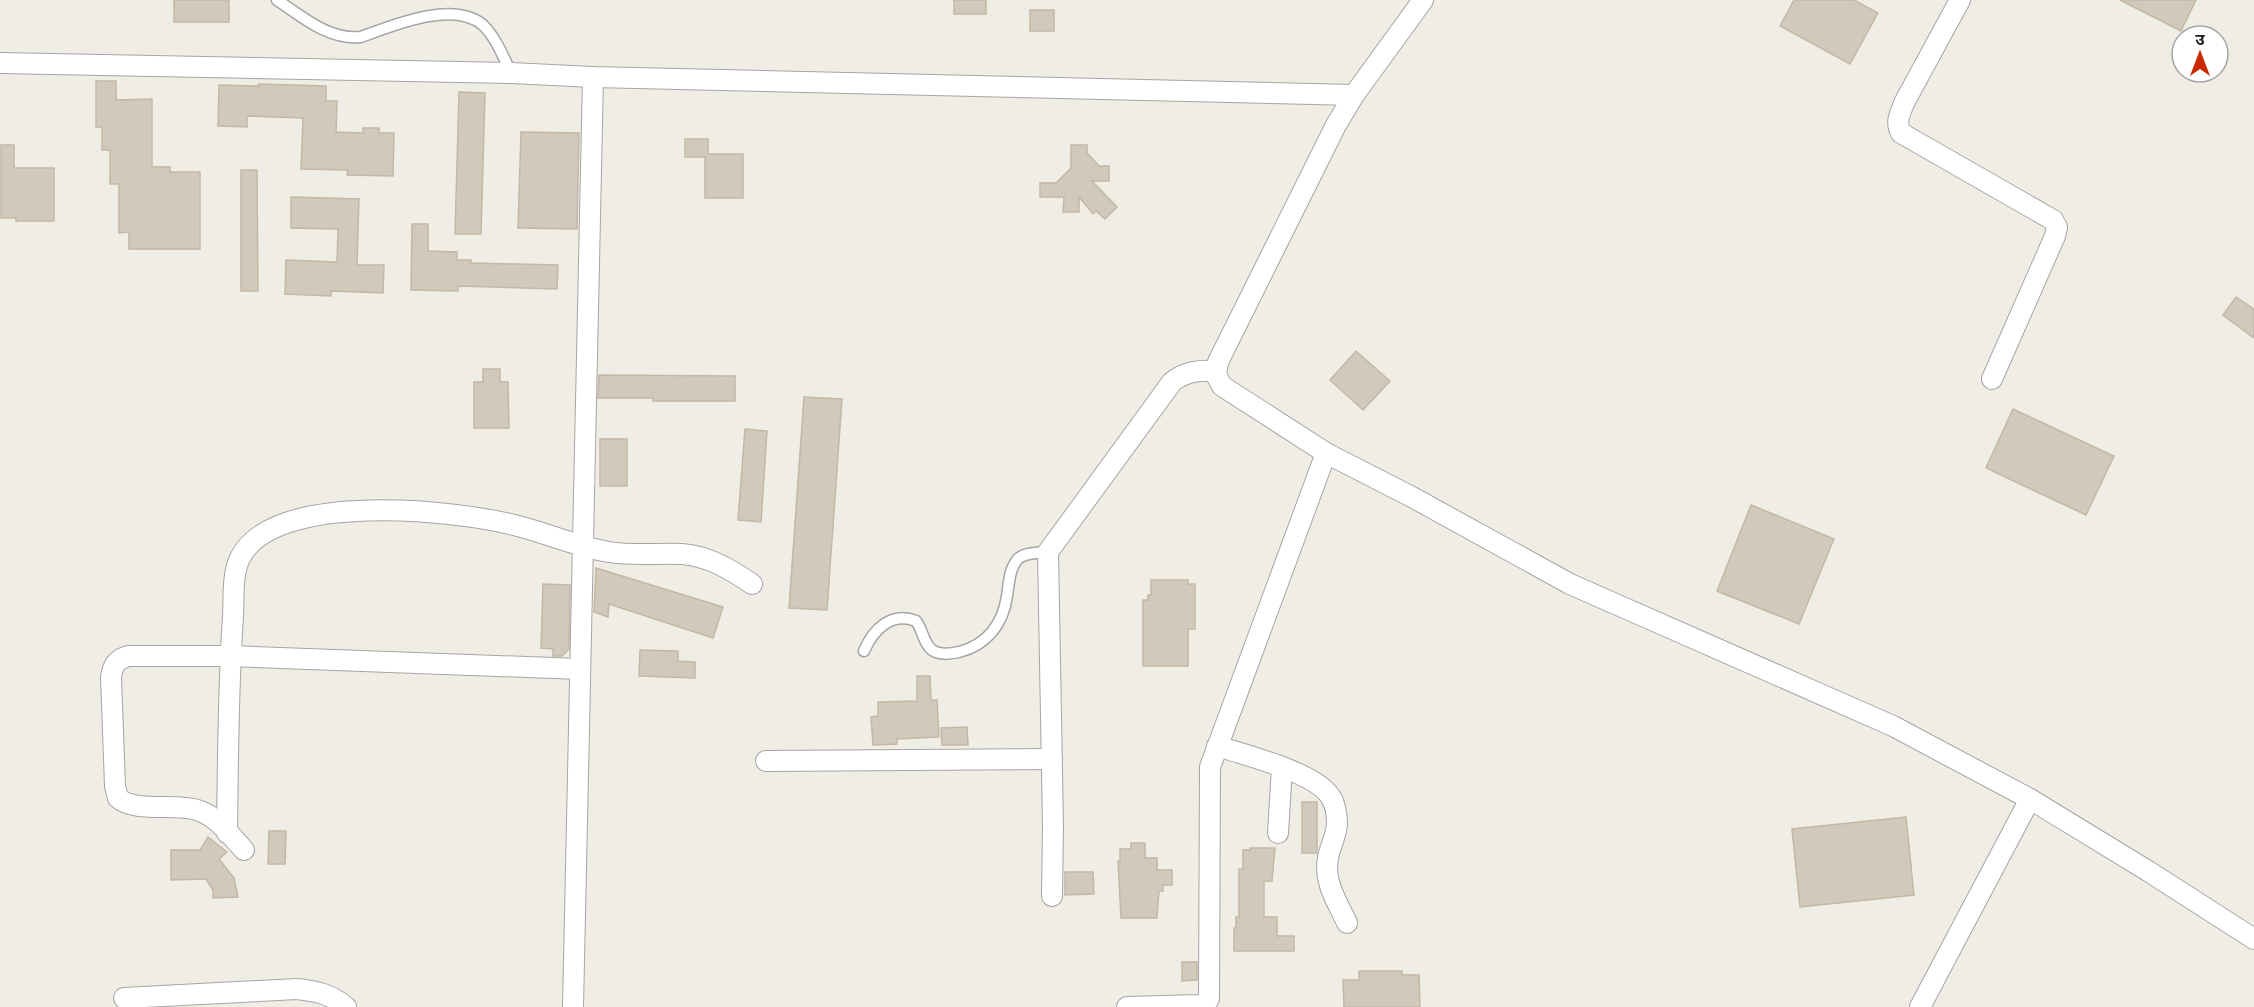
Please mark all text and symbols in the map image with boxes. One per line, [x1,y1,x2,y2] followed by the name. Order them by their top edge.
[2170,24,2230,84] north arrow
[2195,29,2205,49] text: उ

